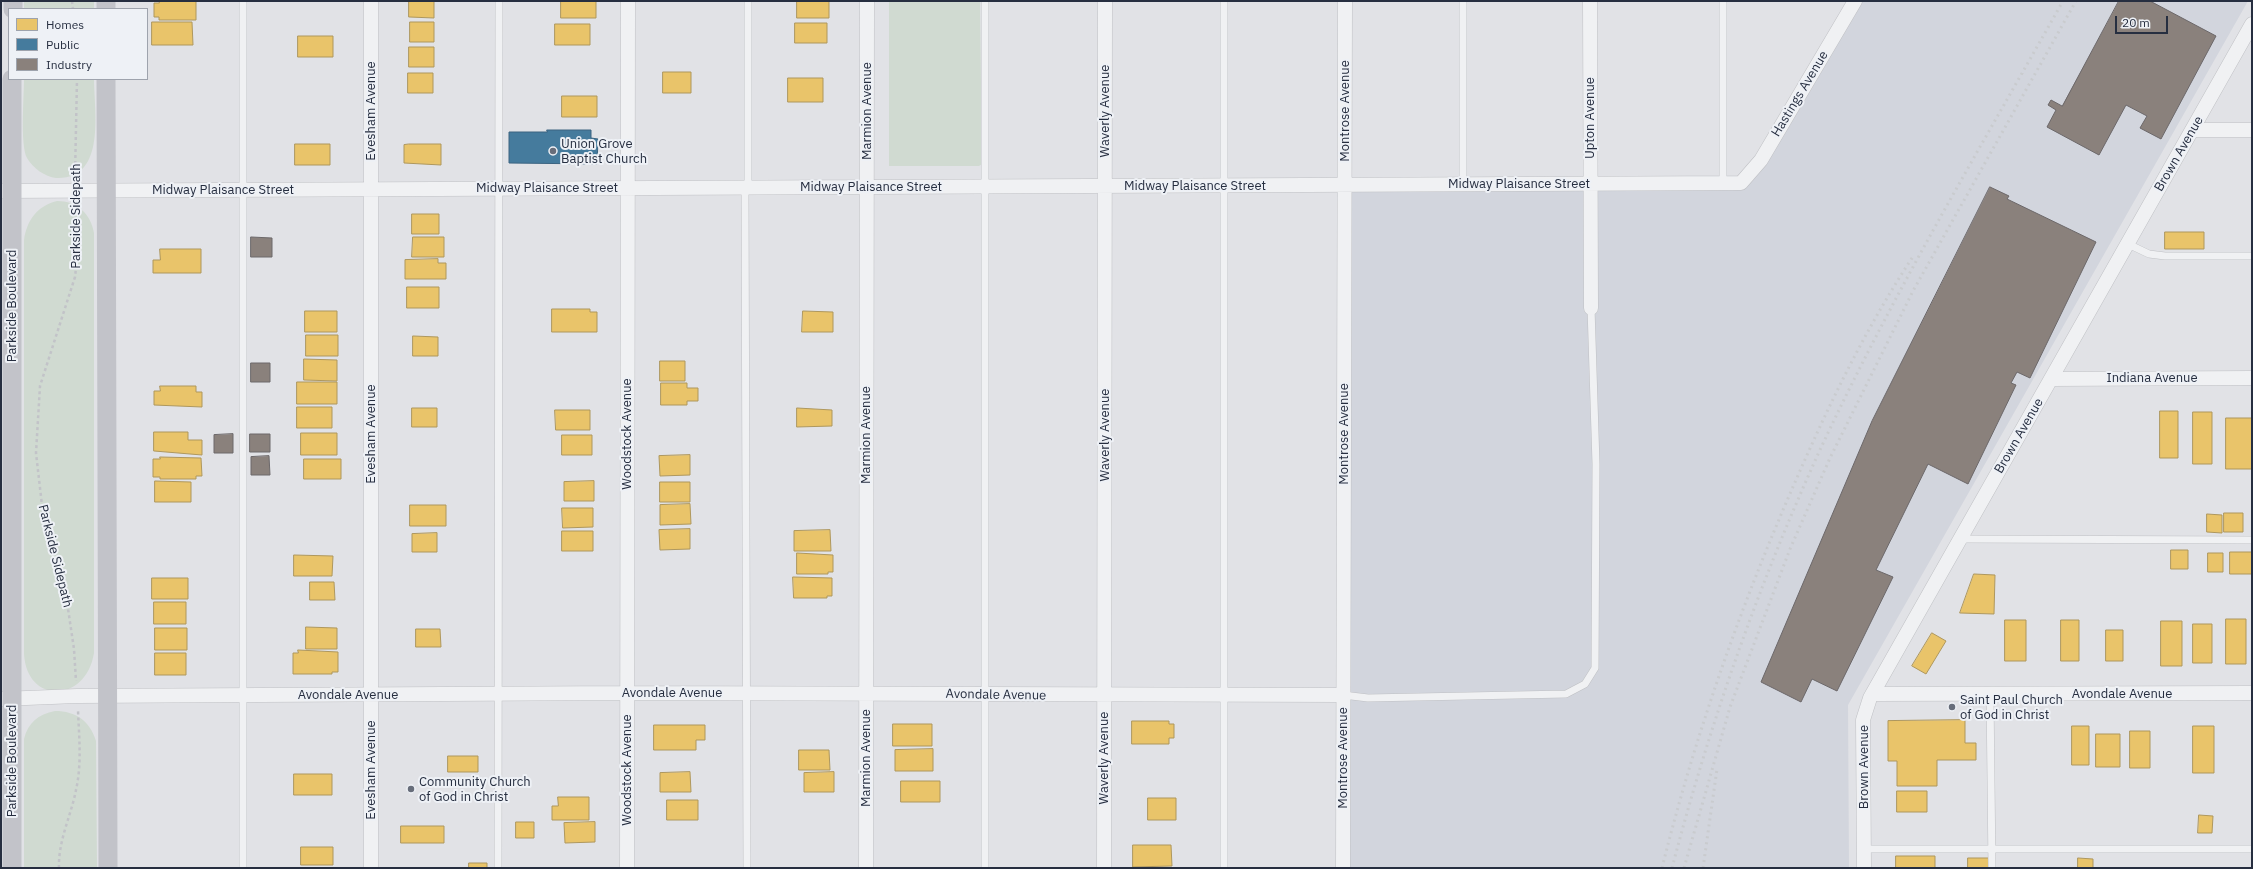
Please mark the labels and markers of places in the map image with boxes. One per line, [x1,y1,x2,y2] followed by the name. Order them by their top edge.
[561,136,647,167] place label: Union Grove Baptist Church
[548,146,558,156] marker: Union Grove Baptist Church
[1960,692,2063,723] place label: Saint Paul Church of God in Christ
[1947,702,1957,712] marker: Saint Paul Church of God in Christ
[419,774,531,805] place label: Community Church of God in Christ
[406,784,416,794] marker: Community Church of God in Christ

